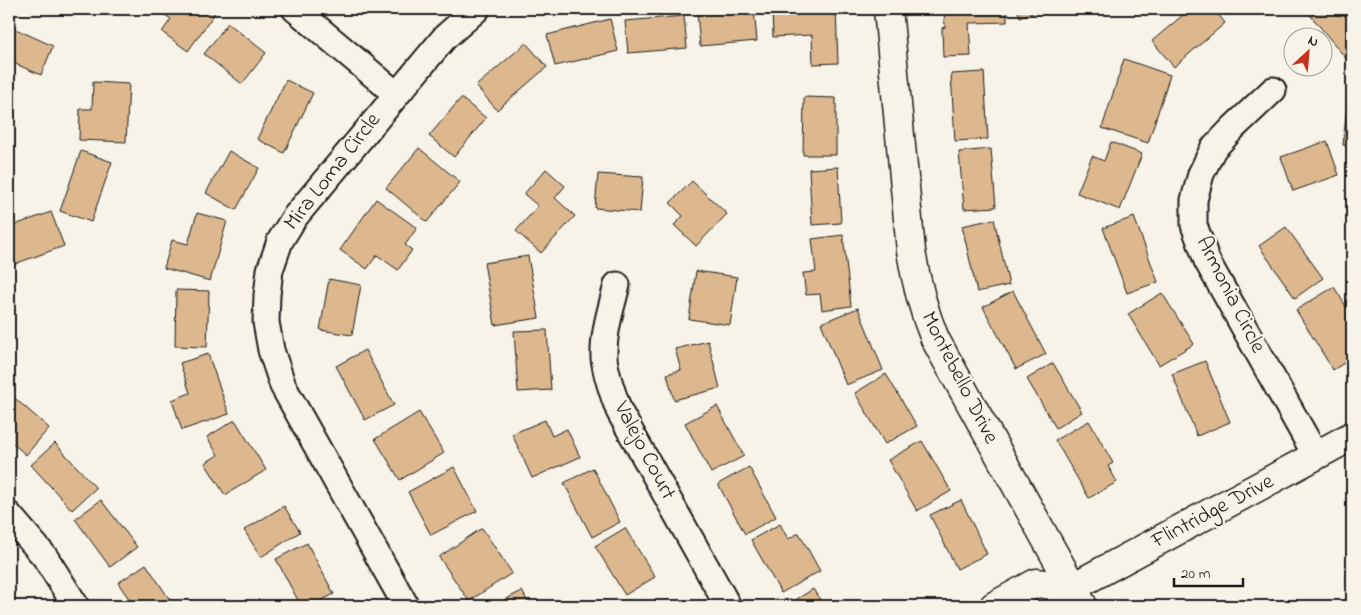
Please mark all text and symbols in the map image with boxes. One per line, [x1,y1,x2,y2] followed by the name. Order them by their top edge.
[1284,28,1334,78] north arrow
[1304,30,1322,53] text: N
[277,106,389,238] street label: Mira Loma Circle
[1187,231,1273,359] street label: Armonia Circle
[912,306,1006,450] street label: Montebello Drive
[604,395,684,506] street label: Valejo Court
[1145,466,1280,559] street label: Flintridge Drive
[1174,555,1242,587] scale bar
[1181,563,1211,585] text: 20 m

